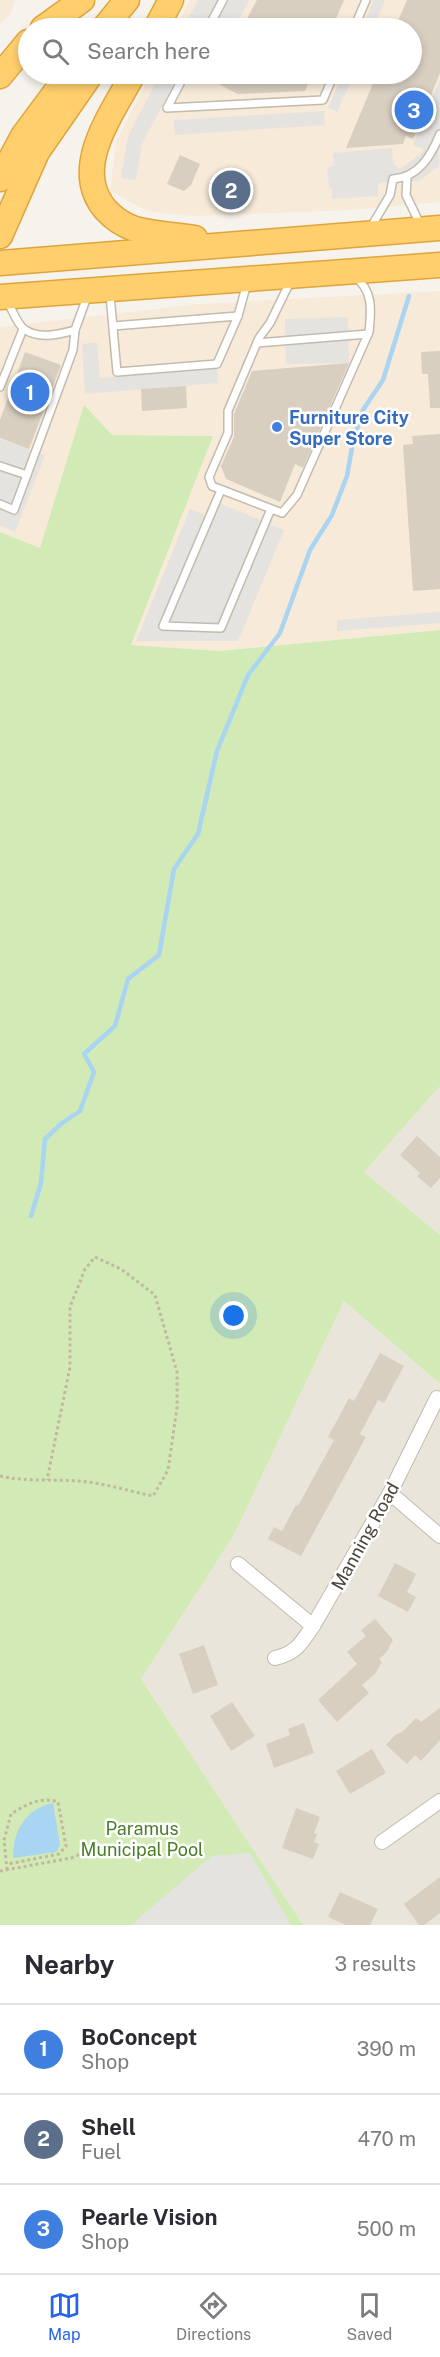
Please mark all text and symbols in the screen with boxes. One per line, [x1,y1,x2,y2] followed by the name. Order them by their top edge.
[18,18,422,84] search box
[39,35,72,68] icon: search
[87,38,211,64] text: Search here
[394,88,434,132] pin: 3
[212,168,250,213] pin: 2
[10,370,50,414] pin: 1
[289,407,409,449] place label: Furniture City Super Store
[270,420,284,434] marker: Furniture City Super Store
[219,1301,248,1330] your location
[327,1479,403,1593] street label: Manning Road
[80,1818,204,1860] park label: Paramus Municipal Pool
[24,1949,114,1980] text: Nearby
[335,1952,416,1976] text: 3 results
[81,2024,197,2050] text: BoConcept
[39,2037,48,2061] text: 1
[357,2037,416,2061] text: 390 m
[81,2050,129,2074] text: Shop
[81,2114,136,2140] text: Shell
[37,2127,50,2151] text: 2
[357,2127,416,2151] text: 470 m
[81,2140,122,2164] text: Fuel
[81,2204,217,2230] text: Pearle Vision
[37,2217,50,2241] text: 3
[357,2217,416,2241] text: 500 m
[81,2230,129,2254] text: Shop
[48,2289,81,2344] tab: Map
[176,2289,251,2344] tab: Directions
[347,2289,392,2344] tab: Saved

